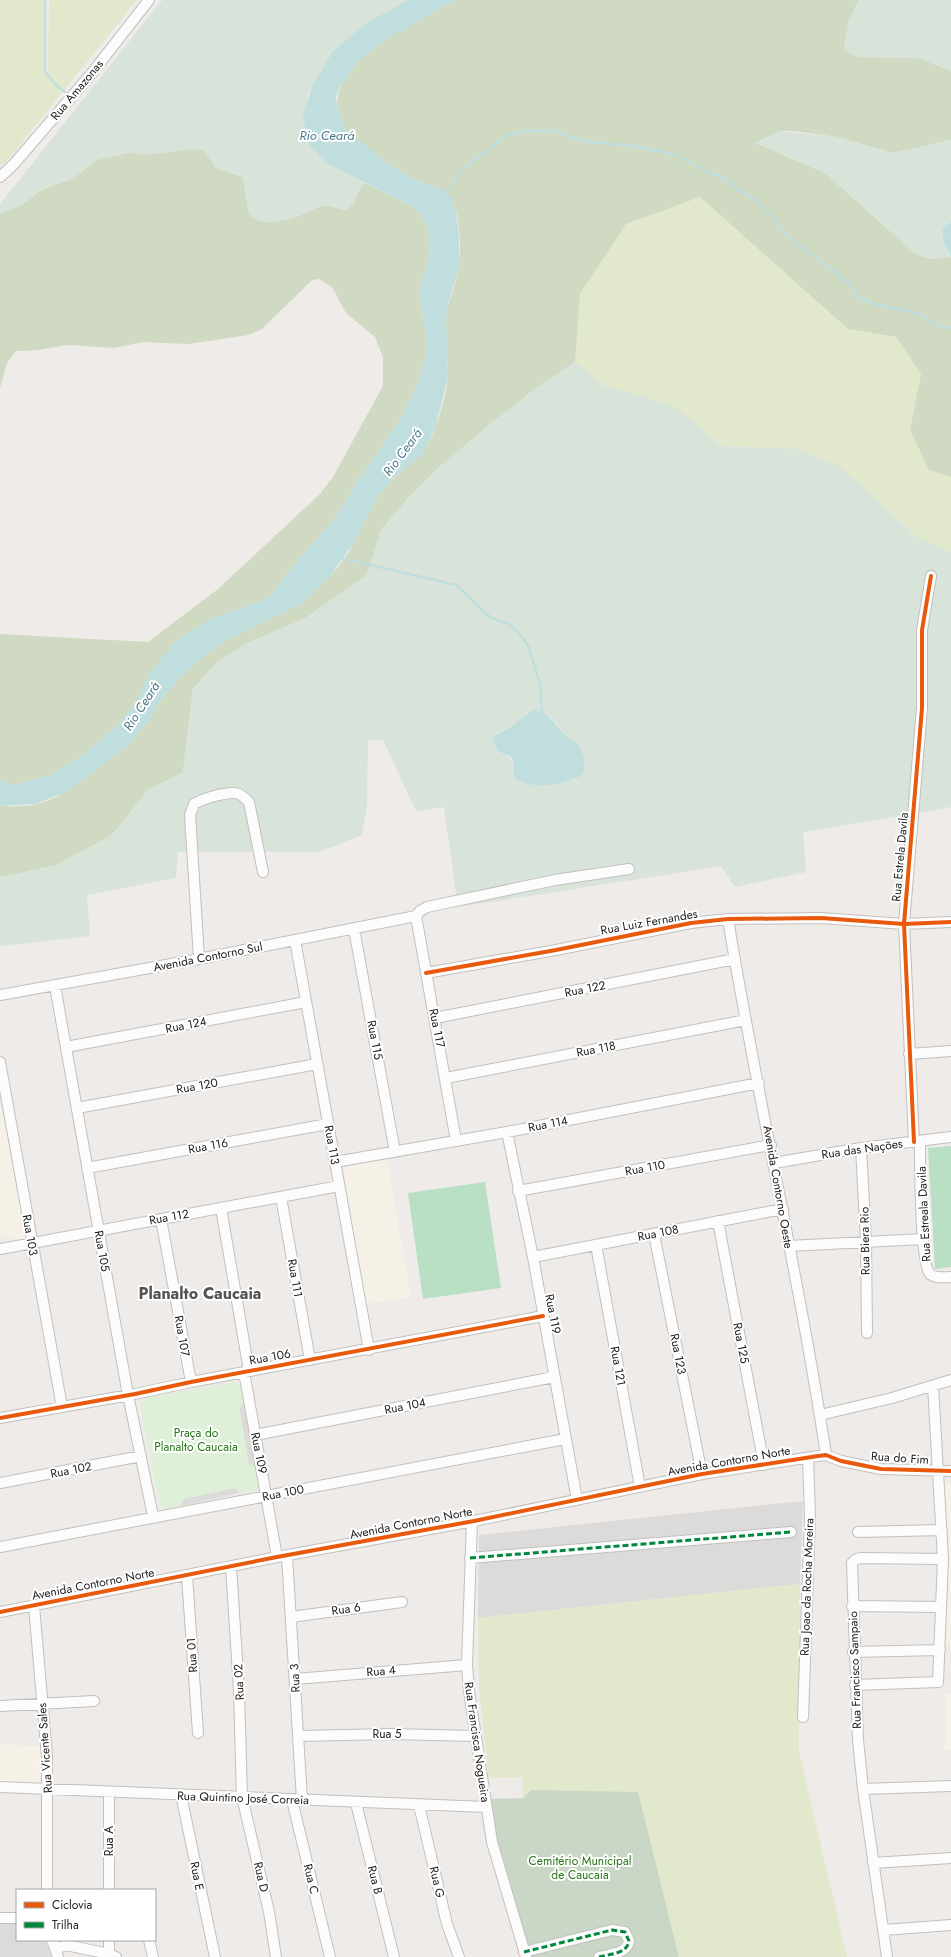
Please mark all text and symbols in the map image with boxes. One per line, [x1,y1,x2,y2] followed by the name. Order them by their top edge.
[46,56,108,124] street label: Rua Amazonas
[300,126,355,145] water label: Rio Ceará
[378,425,427,480] water label: Rio Ceará
[118,678,164,735] water label: Rio Ceará
[887,811,913,902] street label: Rua Estrela Davila
[599,905,699,939] street label: Rua Luiz Fernandes
[152,938,264,976] street label: Avenida Contorno Sul
[563,976,607,1002] street label: Rua 122
[424,1007,450,1050] street label: Rua 117
[164,1012,208,1038] street label: Rua 124
[362,1019,388,1062] street label: Rua 115
[575,1036,617,1062] street label: Rua 118
[175,1074,219,1098] street label: Rua 120
[527,1111,569,1137] street label: Rua 114
[320,1124,344,1167] street label: Rua 113
[758,1124,798,1250] street label: Avenida Contorno Oeste
[187,1134,229,1158] street label: Rua 116
[820,1134,904,1164] street label: Rua das Nações
[624,1156,666,1180] street label: Rua 110
[913,1166,935,1262] street label: Rua Estreala Davila
[148,1205,190,1229] street label: Rua 112
[855,1206,875,1275] street label: Rua Biera Rio
[18,1213,43,1257] street label: Rua 103
[636,1220,680,1246] street label: Rua 108
[90,1229,115,1273] street label: Rua 105
[283,1257,307,1299] street label: Rua 111
[139,1282,262,1305] district label: Planalto Caucaia
[540,1293,566,1335] street label: Rua 119
[170,1314,195,1359] street label: Rua 107
[728,1321,754,1365] street label: Rua 125
[665,1332,691,1376] street label: Rua 123
[248,1344,292,1370] street label: Rua 106
[606,1345,630,1387] street label: Rua 121
[383,1393,427,1419] street label: Rua 104
[154,1424,238,1456] park label: Praça do Planalto Caucaia
[246,1431,272,1475] street label: Rua 109
[666,1441,792,1481] street label: Avenida Contorno Norte
[871,1447,929,1469] street label: Rua do Fim
[49,1457,93,1483] street label: Rua 102
[261,1480,305,1506] street label: Rua 100
[348,1502,474,1544] street label: Avenida Contorno Norte
[796,1517,818,1656] street label: Rua Joao da Rocha Moreira
[30,1563,156,1605] street label: Avenida Contorno Norte
[330,1598,362,1620] street label: Rua 6
[844,1610,866,1729] street label: Rua Francisco Sampaio
[182,1637,202,1673] street label: Rua 01
[366,1661,396,1681] street label: Rua 4
[229,1663,249,1701] street label: Rua 02
[285,1663,305,1693] street label: Rua 3
[460,1681,494,1804] street label: Rua Francisca Nogueira
[33,1702,57,1794] street label: Rua Vicente Sales
[372,1725,402,1743] street label: Rua 5
[177,1787,309,1809] street label: Rua Quintino José Correia
[100,1826,118,1856] street label: Rua A
[529,1852,632,1884] park label: Cemitério Municipal de Caucaia
[185,1860,209,1892] street label: Rua E
[249,1860,273,1894] street label: Rua D
[299,1862,323,1896] street label: Rua C
[363,1864,387,1897] street label: Rua B
[425,1865,449,1899] street label: Rua G
[16,1889,156,1941] legend
[52,1896,93,1914] text: Ciclovia
[52,1916,79,1934] text: Trilha

